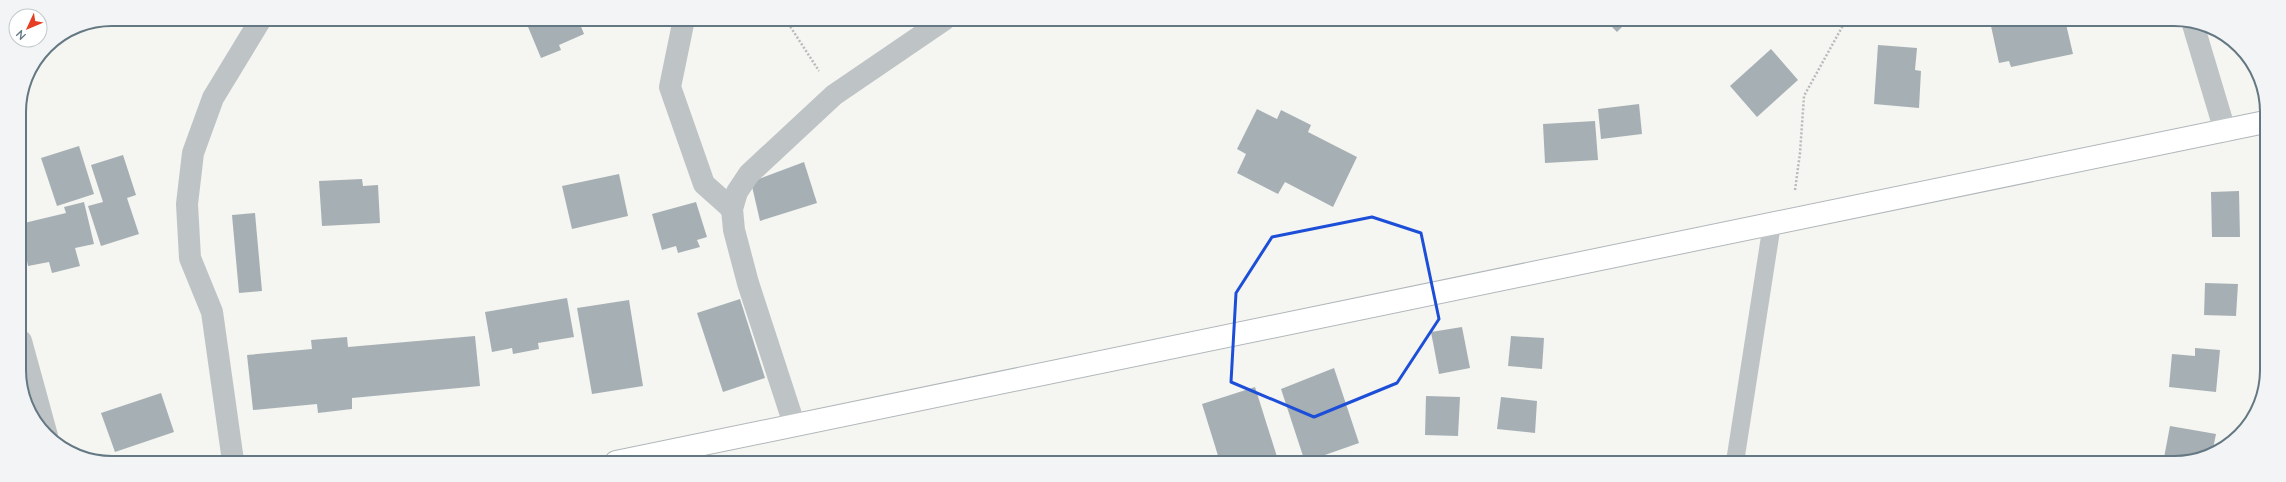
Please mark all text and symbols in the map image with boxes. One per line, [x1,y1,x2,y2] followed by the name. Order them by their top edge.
[8,8,48,48] north arrow
[13,28,28,43] text: N

